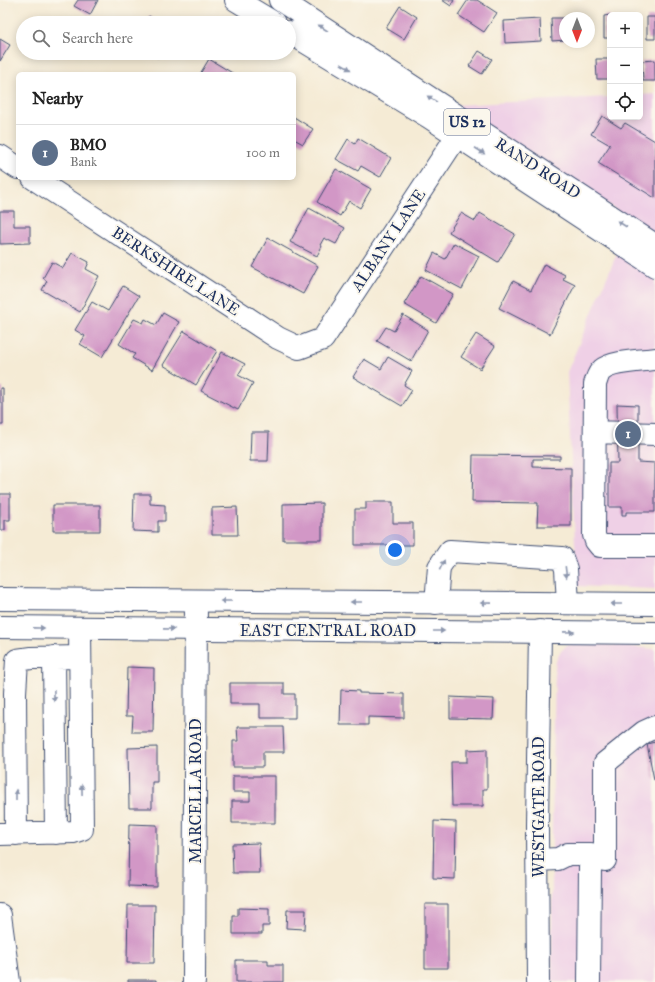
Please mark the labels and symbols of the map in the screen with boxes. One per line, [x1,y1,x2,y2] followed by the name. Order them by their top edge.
[559,12,595,48] north arrow
[318,24,328,32] one-way arrow
[340,64,352,71] one-way arrow
[427,95,437,103] one-way arrow
[444,109,490,135] road number: US 12
[492,133,584,203] street label: RAND ROAD
[475,147,486,154] one-way arrow
[346,185,429,296] street label: ALBANY LANE
[617,220,627,228] one-way arrow
[108,223,244,319] street label: BERKSHIRE LANE
[615,419,641,449] pin: 1
[385,540,405,560] your location
[439,559,445,571] one-way arrow
[563,566,569,579] one-way arrow
[219,598,232,604] one-way arrow
[349,599,362,605] one-way arrow
[479,600,492,606] one-way arrow
[609,601,622,607] one-way arrow
[240,621,416,640] street label: EAST CENTRAL ROAD
[33,624,45,631] one-way arrow
[163,625,175,632] one-way arrow
[433,627,445,634] one-way arrow
[563,629,576,635] one-way arrow
[51,690,57,703] one-way arrow
[186,718,205,864] street label: MARCELLA ROAD
[529,736,548,878] street label: WESTGATE ROAD
[79,783,85,796] one-way arrow
[13,788,19,801] one-way arrow

